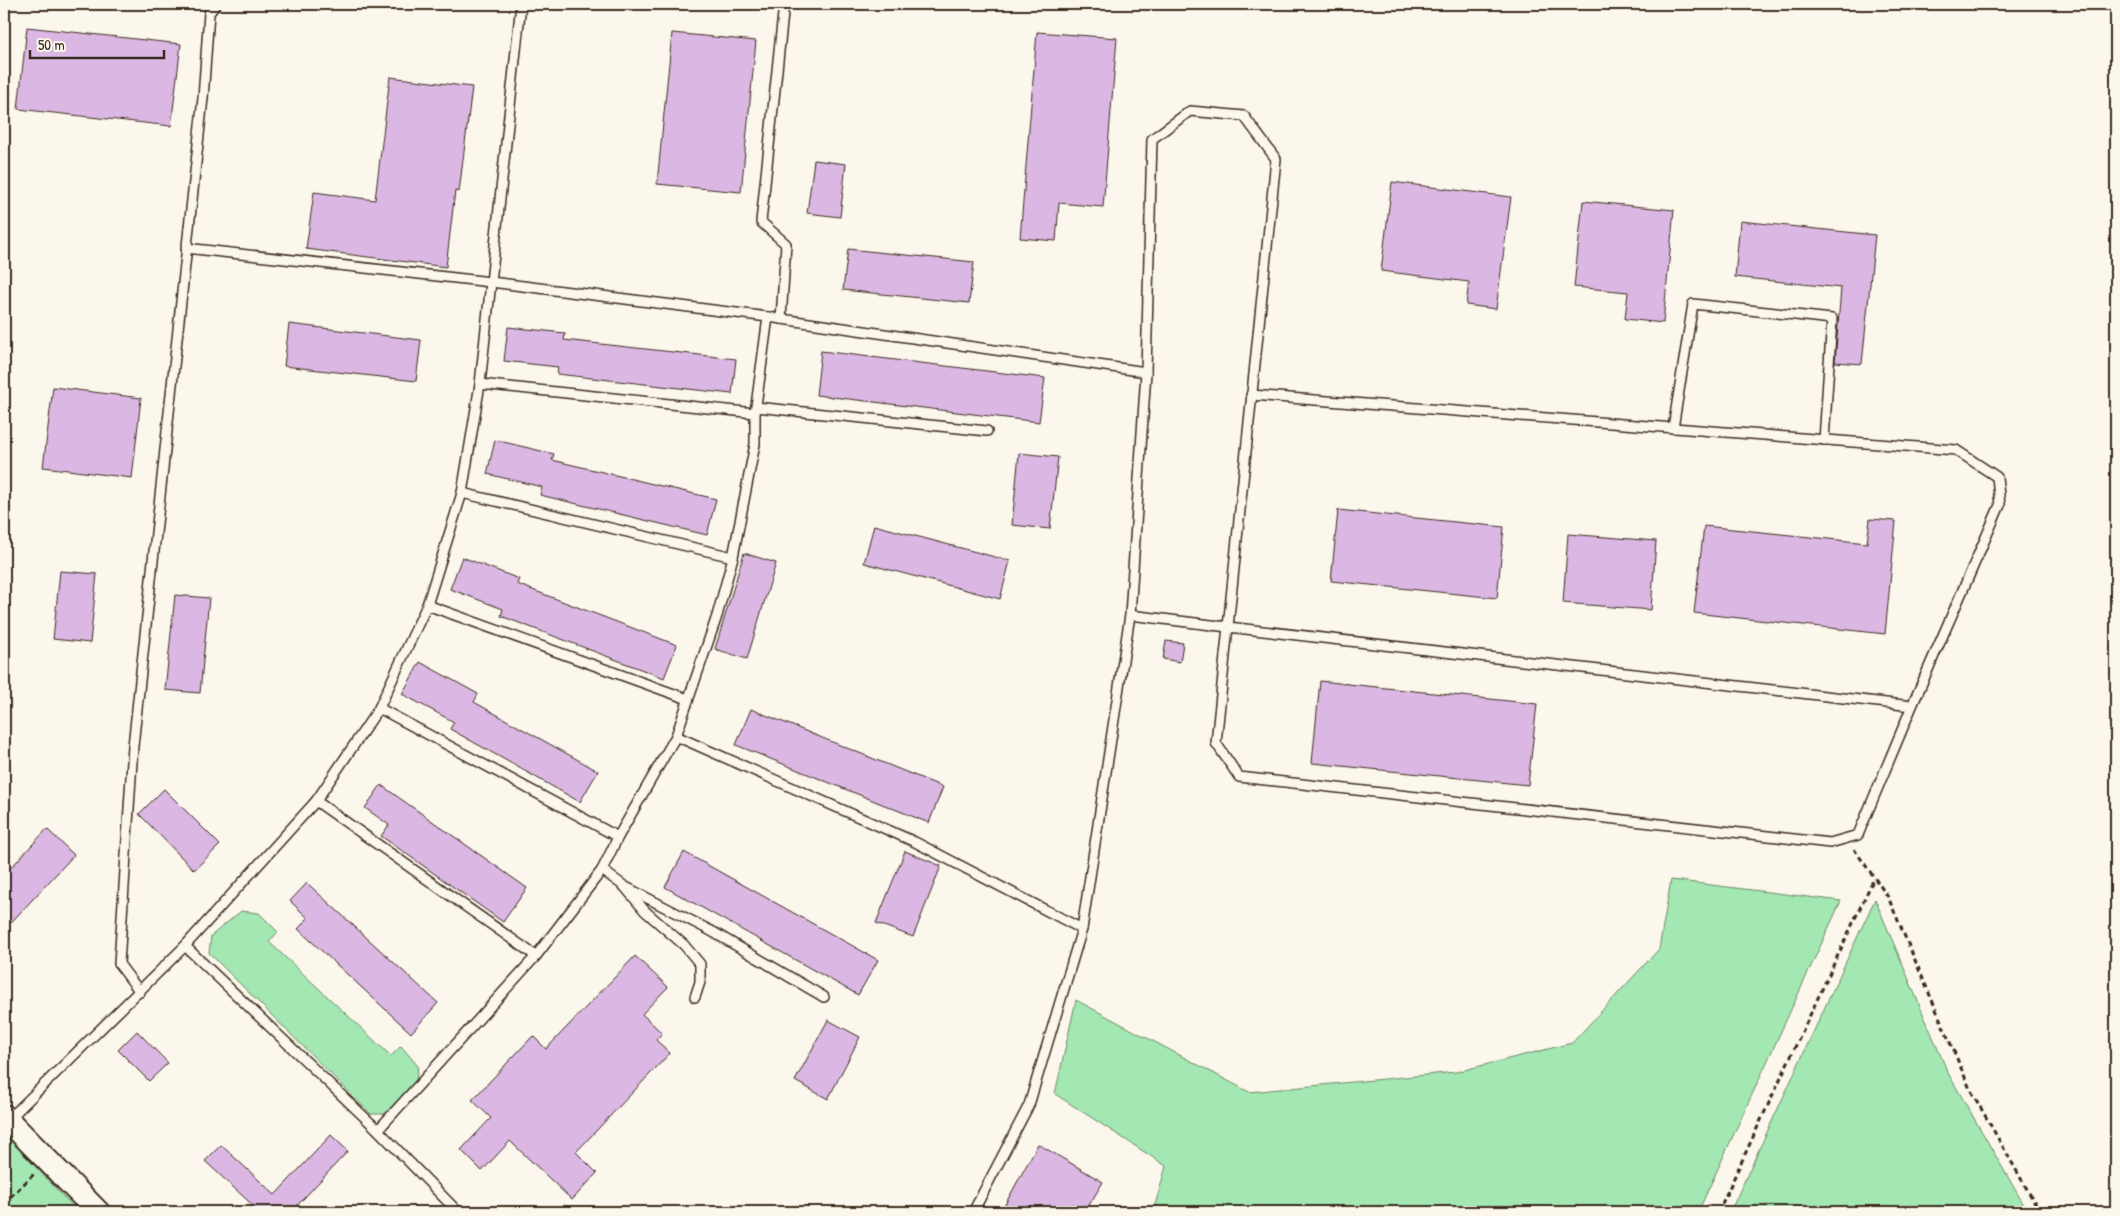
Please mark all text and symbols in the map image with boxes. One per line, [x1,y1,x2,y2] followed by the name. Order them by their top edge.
[30,28,164,60] scale bar
[38,34,65,55] text: 50 m

